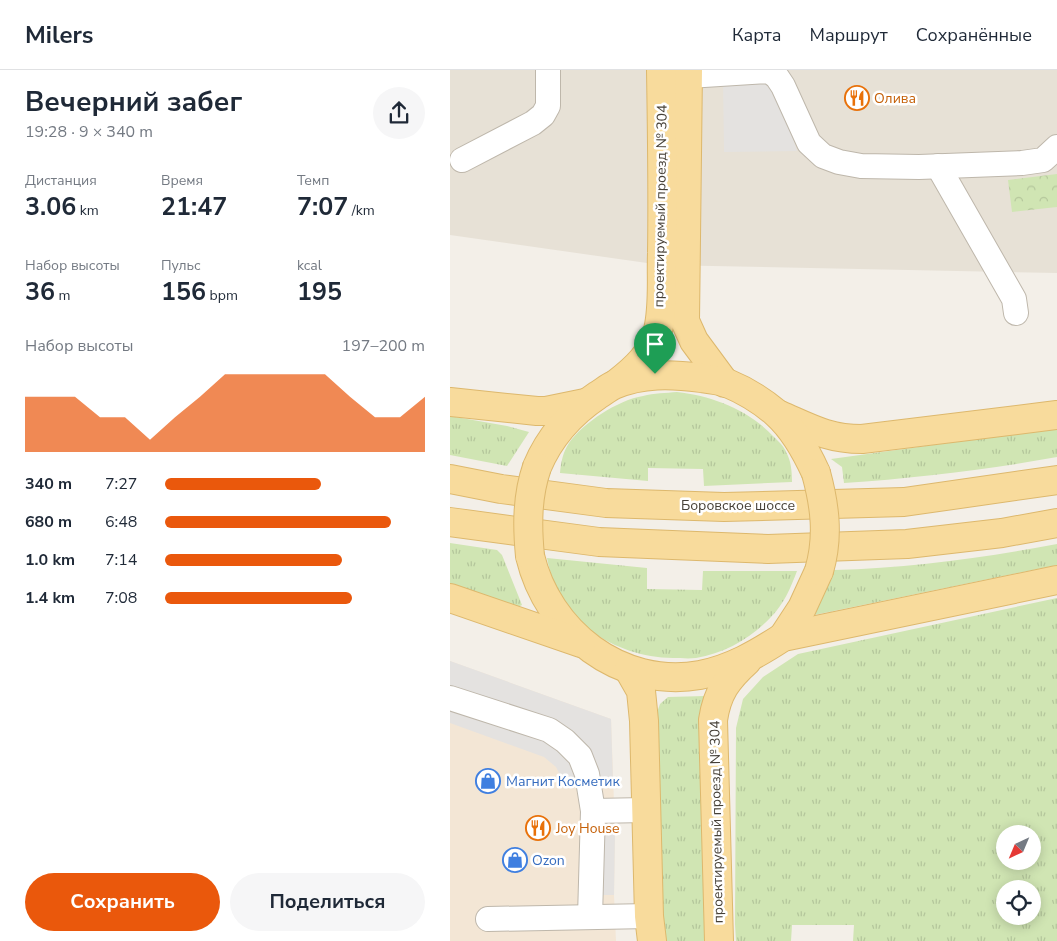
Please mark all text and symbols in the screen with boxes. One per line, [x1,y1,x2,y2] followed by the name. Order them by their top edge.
[25,19,94,51] text: Milers
[732,23,782,47] text: Карта
[810,23,888,47] text: Маршрут
[916,23,1032,47] text: Сохранённые
[25,83,242,121] text: Вечерний забег
[844,85,870,111] restaurant icon: Олива
[373,87,425,139] button: share
[874,89,916,108] place label: Олива
[649,104,672,308] street label: проектируемый проезд № 304
[25,121,153,143] text: 19:28 · 9 × 340 m
[25,171,97,190] text: Дистанция
[161,171,203,190] text: Время
[297,171,329,190] text: Темп
[25,190,76,224] text: 3.06
[161,190,227,224] text: 21:47
[297,190,348,224] text: 7:07
[76,201,99,220] text: km
[348,201,375,220] text: /km
[25,256,120,275] text: Набор высоты
[161,256,201,275] text: Пульс
[297,256,322,275] text: kcal
[25,275,55,309] text: 36
[161,275,206,309] text: 156
[297,275,342,309] text: 195
[55,286,71,305] text: m
[206,286,238,305] text: bpm
[634,323,676,374] pin
[641,330,669,358] icon: arrive
[25,335,133,357] text: Набор высоты
[342,335,425,357] text: 197–200 m
[25,473,72,495] text: 340 m
[105,473,137,495] text: 7:27
[681,496,795,515] street label: Боровское шоссе
[25,511,72,533] text: 680 m
[105,511,137,533] text: 6:48
[25,549,75,571] text: 1.0 km
[105,549,137,571] text: 7:14
[25,587,75,609] text: 1.4 km
[105,587,137,609] text: 7:08
[705,720,728,924] street label: проектируемый проезд № 304
[475,768,501,794] shop icon: Магнит Косметик
[506,772,620,791] place label: Магнит Косметик
[525,815,551,841] restaurant icon: Joy House
[555,819,620,838] place label: Joy House
[996,825,1041,870] north arrow
[996,825,1041,925] map controls
[502,847,528,873] shop icon: Ozon
[532,851,565,870] place label: Ozon
[25,873,220,931] button: Сохранить
[230,873,425,931] button: Поделиться
[996,880,1041,925] button: locate

